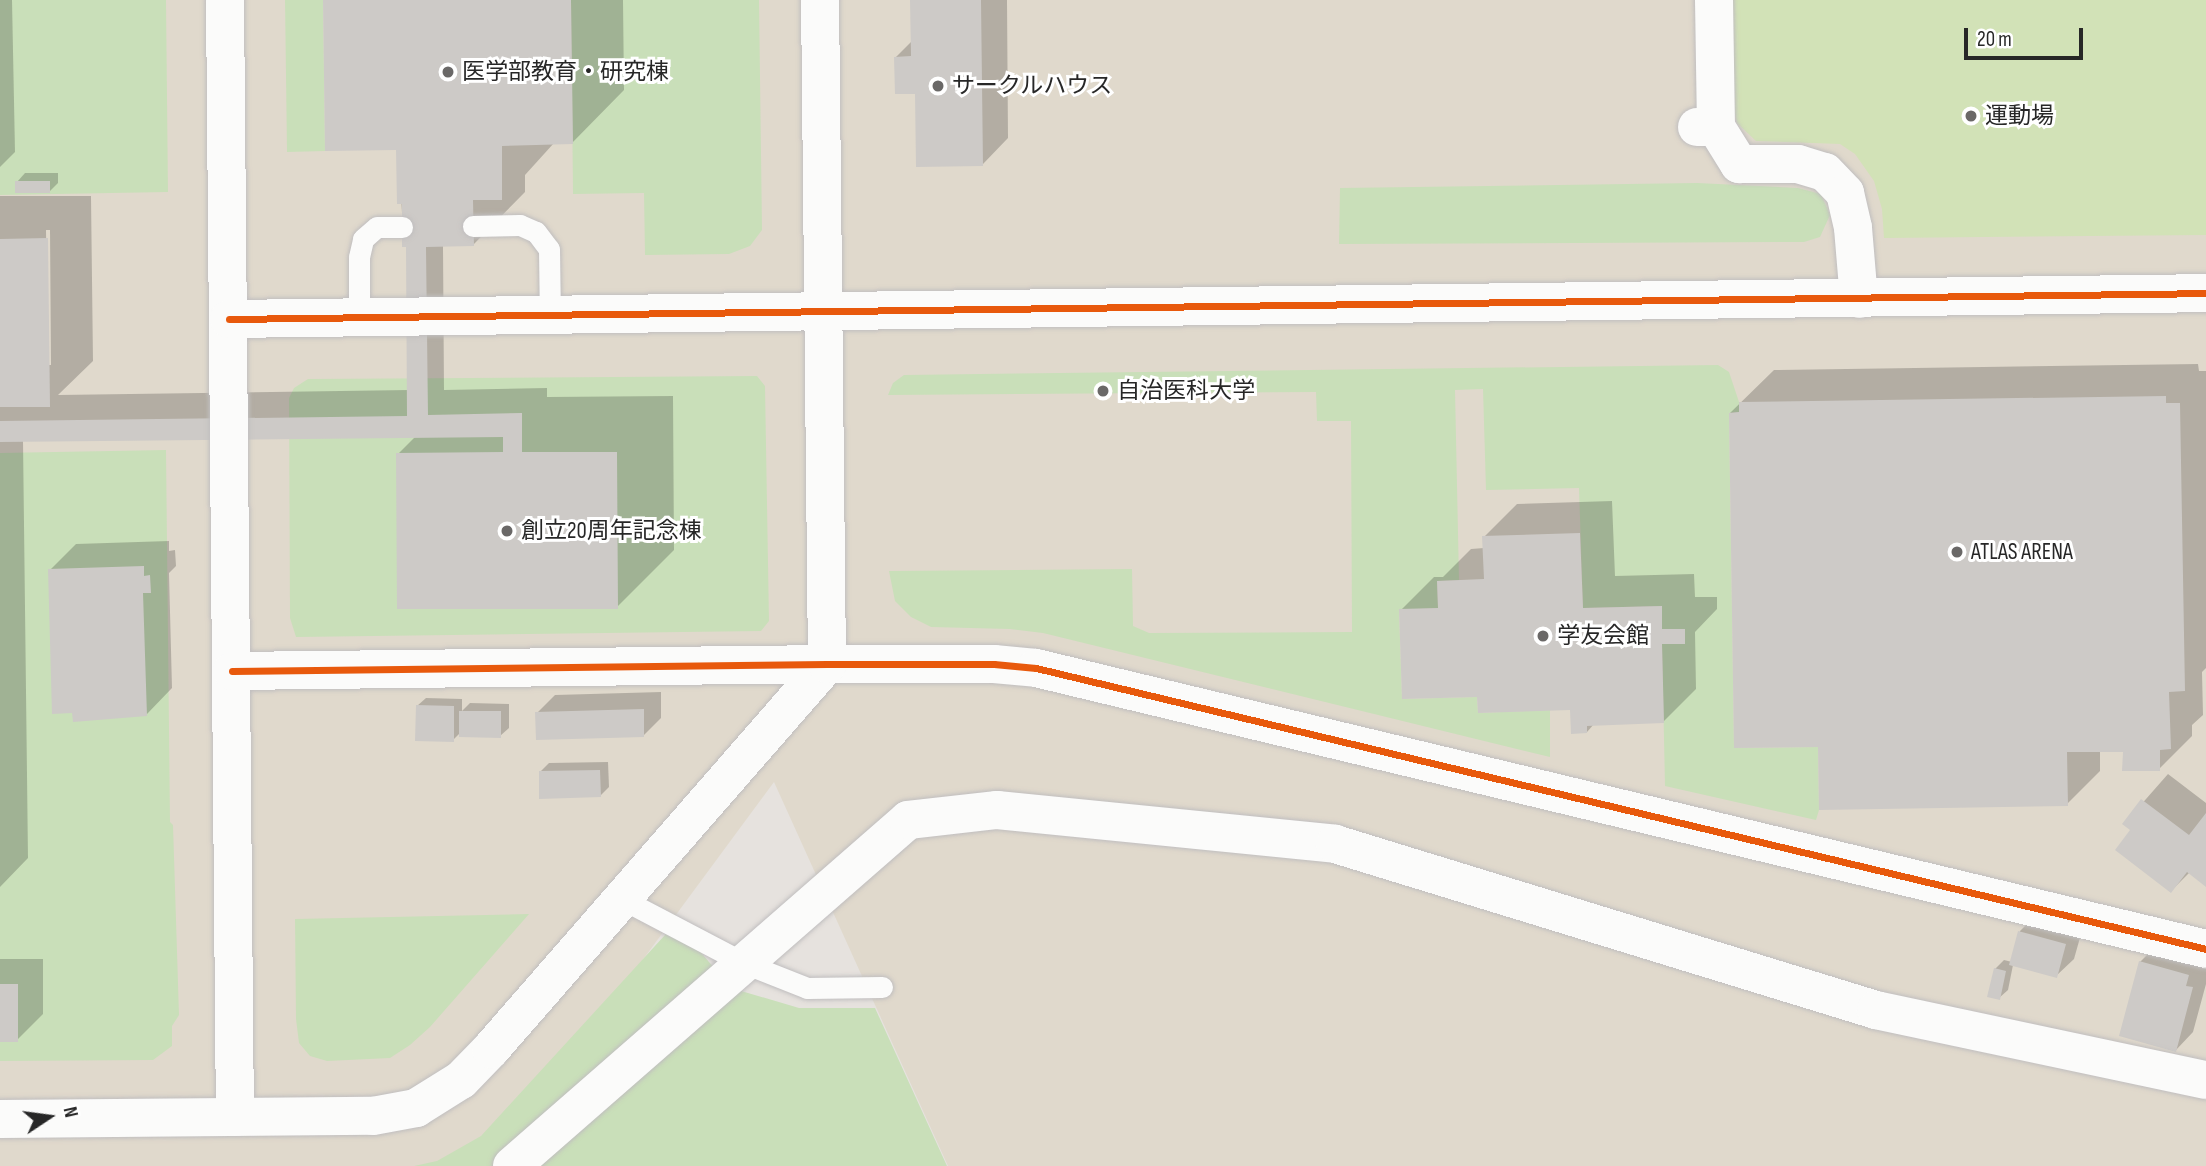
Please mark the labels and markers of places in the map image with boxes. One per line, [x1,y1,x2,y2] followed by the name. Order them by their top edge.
[462,58,669,86] place label: 医学部教育・研究棟
[440,64,456,80] marker: 医学部教育・研究棟
[952,72,1113,100] place label: サークルハウス
[930,78,946,94] marker: サークルハウス
[1985,102,2054,130] place label: 運動場
[1963,108,1979,124] marker: 運動場
[1117,377,1255,405] place label: 自治医科大学
[1095,383,1111,399] marker: 自治医科大学
[521,517,702,545] place label: 創立20周年記念棟
[499,523,515,539] marker: 創立20周年記念棟
[1971,538,2073,566] place label: ATLAS ARENA
[1949,544,1965,560] marker: ATLAS ARENA
[1557,622,1649,650] place label: 学友会館
[1535,628,1551,644] marker: 学友会館

